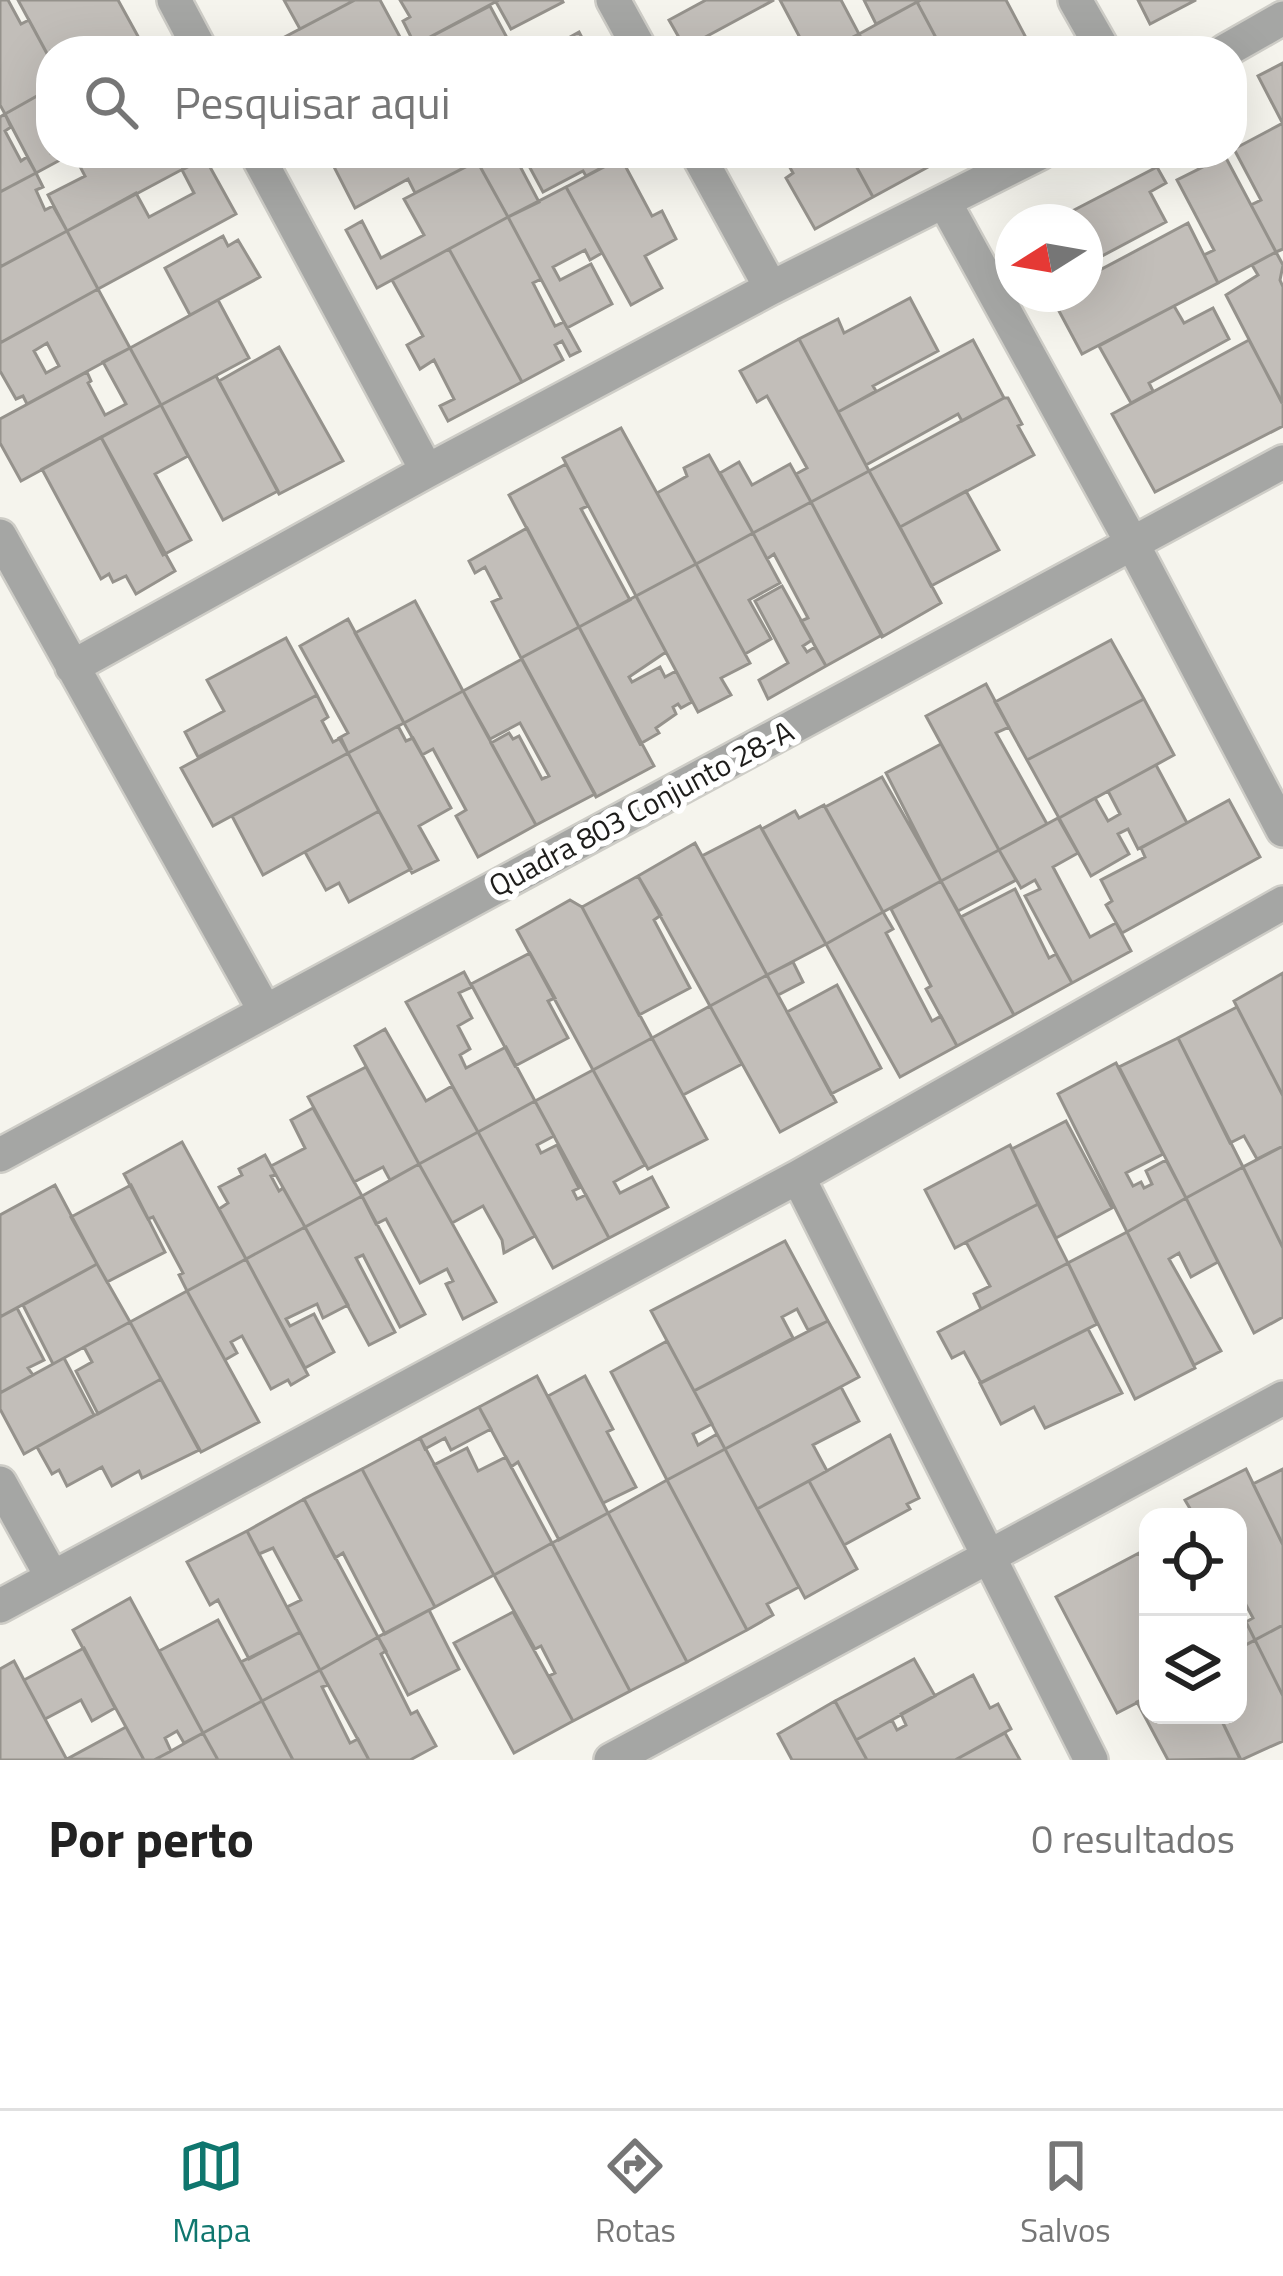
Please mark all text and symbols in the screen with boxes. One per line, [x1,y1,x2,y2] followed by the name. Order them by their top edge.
[36,36,1247,168] search box
[174,68,450,136] text: Pesquisar aqui
[78,69,144,135] icon: search
[995,204,1103,312] north arrow
[480,708,802,908] street label: Quadra 803 Conjunto 28-A
[1139,1508,1247,1724] map controls
[1139,1508,1247,1616] button: locate
[1139,1616,1247,1724] button: layers
[48,1799,254,1877] text: Por perto
[1031,1809,1235,1868] text: 0 resultados
[172,2133,250,2255] tab: Mapa
[595,2133,676,2255] tab: Rotas
[1020,2133,1111,2255] tab: Salvos

